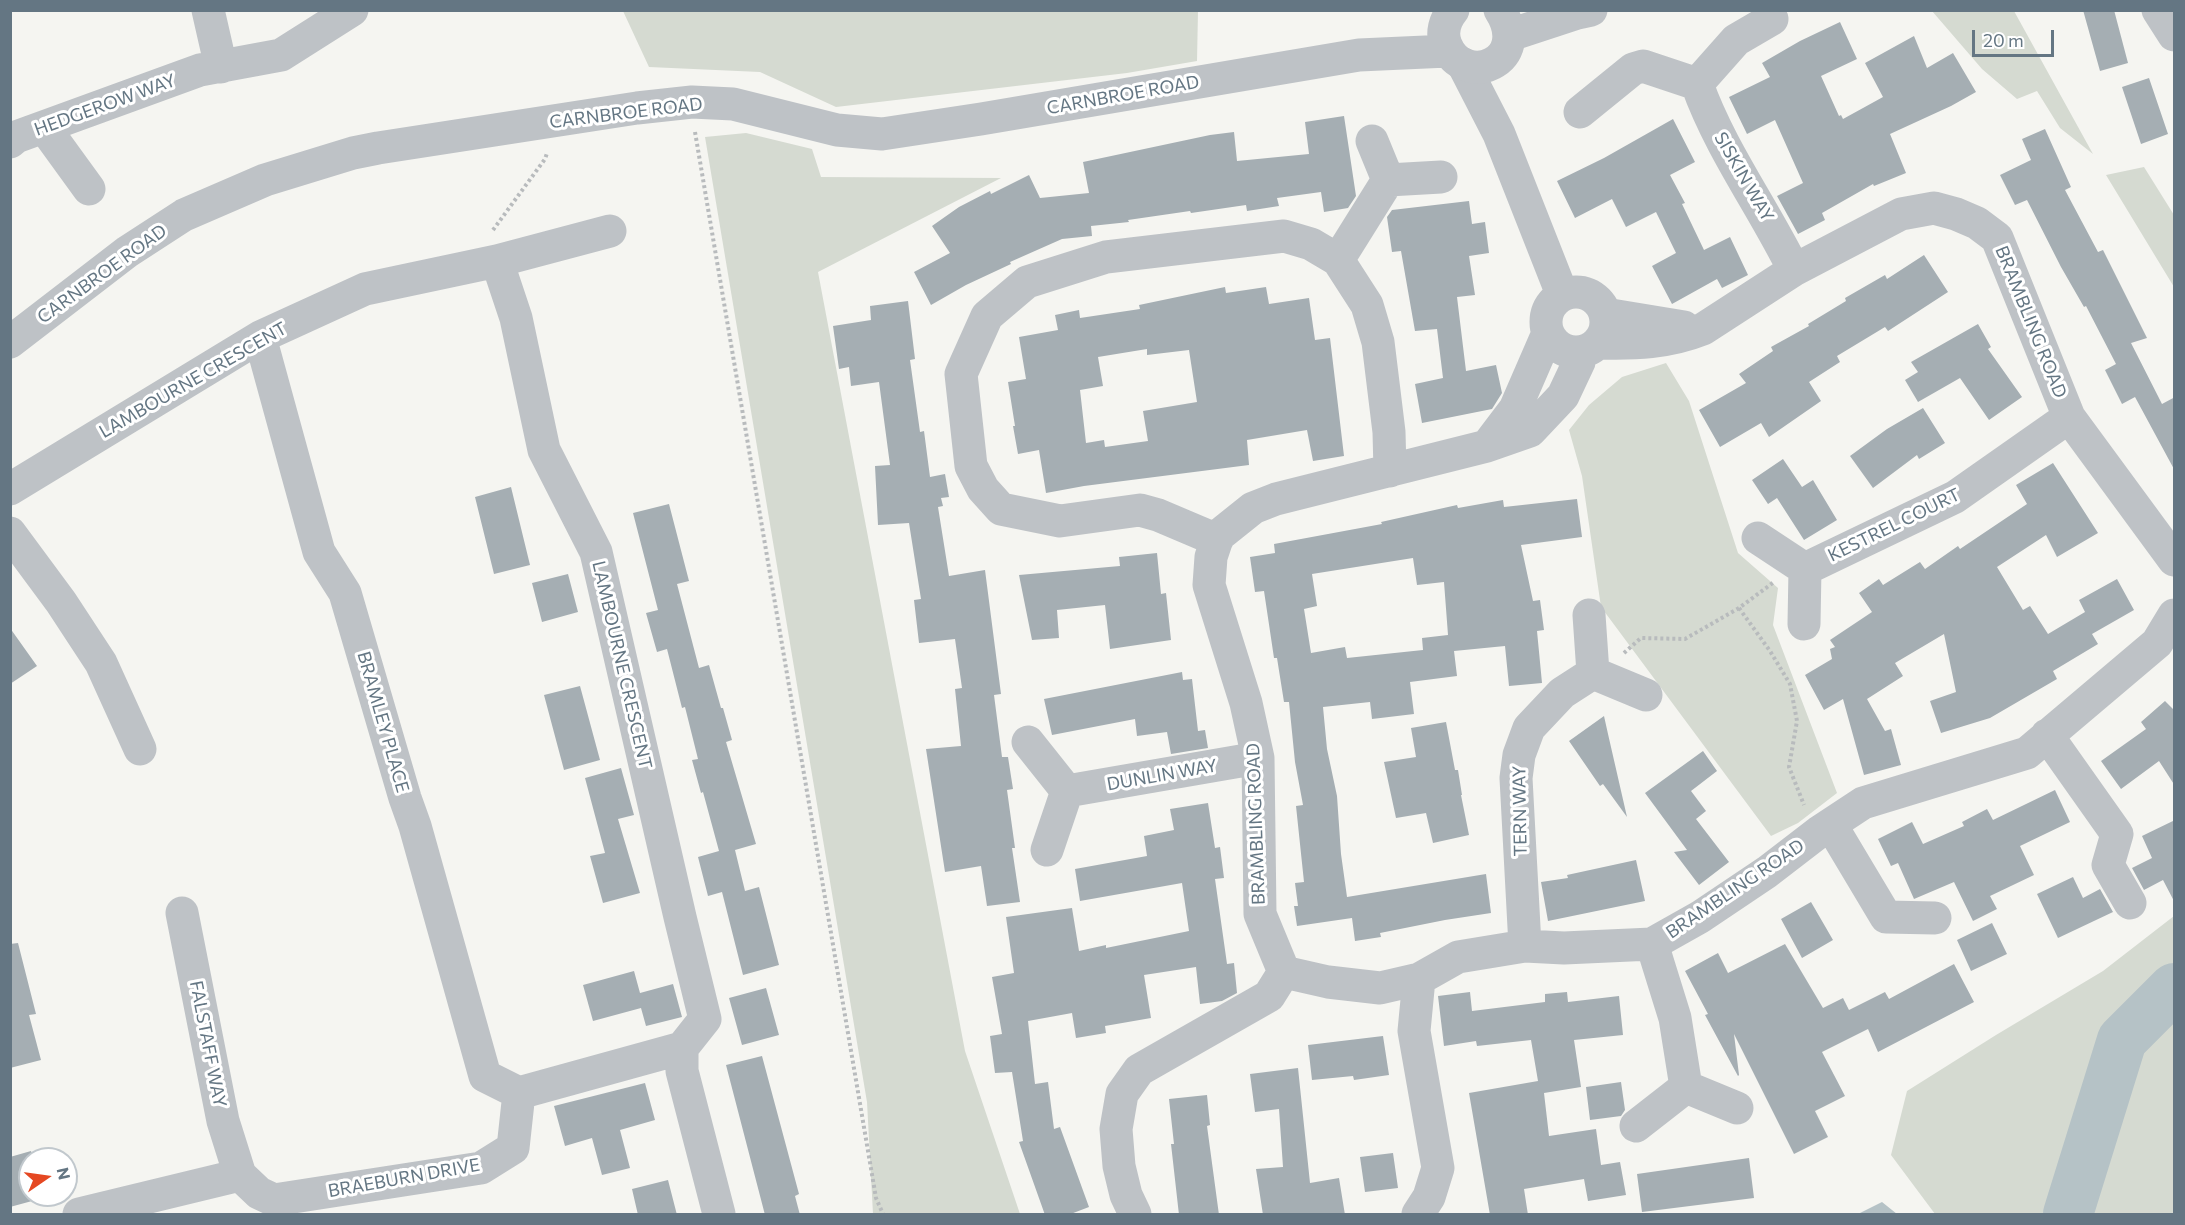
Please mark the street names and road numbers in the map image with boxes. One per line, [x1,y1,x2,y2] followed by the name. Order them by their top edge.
[31,69,179,141] street label: HEDGEROW WAY
[1045,71,1201,119] street label: CARNBROE ROAD
[548,93,704,133] street label: CARNBROE ROAD
[1710,128,1778,226] street label: SISKIN WAY
[33,220,171,328] street label: CARNBROE ROAD
[1991,243,2071,401] street label: BRAMBLING ROAD
[95,317,291,443] street label: LAMBOURNE CRESCENT
[1824,484,1964,566] street label: KESTREL COURT
[588,559,656,771] street label: LAMBOURNE CRESCENT
[352,649,414,795] street label: BRAMLEY PLACE
[1242,743,1270,905] street label: BRAMBLING ROAD
[1105,755,1219,795] street label: DUNLIN WAY
[1508,765,1532,857] street label: TERN WAY
[1662,835,1808,943] street label: BRAMBLING ROAD
[185,979,231,1109] street label: FALSTAFF WAY
[326,1154,482,1202] street label: BRAEBURN DRIVE

